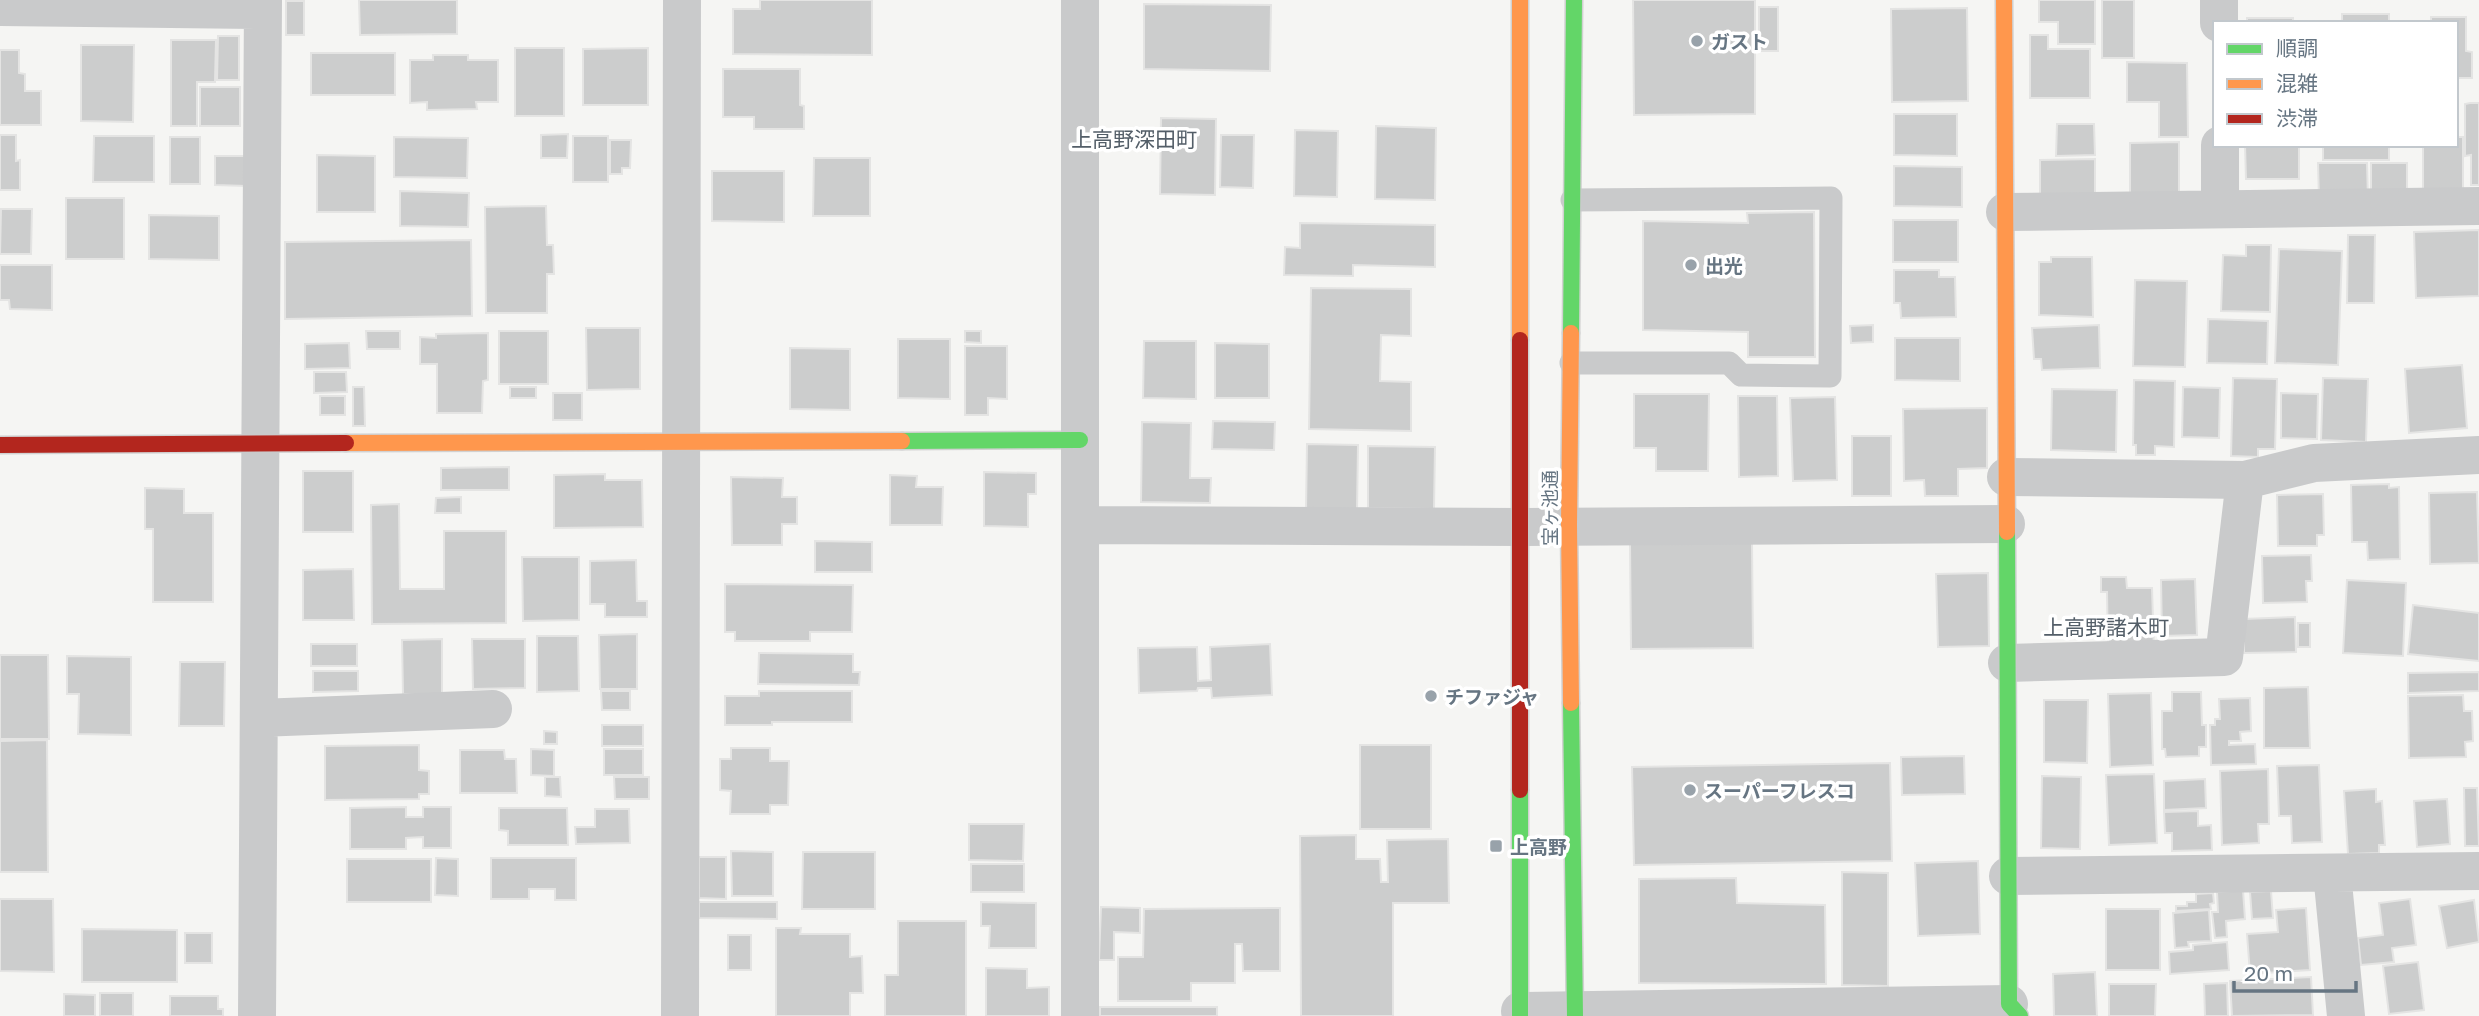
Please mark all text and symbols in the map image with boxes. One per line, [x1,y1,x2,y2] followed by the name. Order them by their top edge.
[2213,21,2458,147] legend
[1711,30,1768,53] place label: ガスト
[1689,33,1705,49] marker: ガスト
[2276,35,2318,61] text: 順調
[2276,70,2318,96] text: 混雑
[2276,105,2318,131] text: 渋滞
[1071,126,1197,152] district label: 上高野深田町
[1705,254,1743,277] place label: 出光
[1683,257,1699,273] marker: 出光
[1538,470,1561,546] street label: 宝ヶ池通
[2043,614,2169,640] district label: 上高野諸木町
[1445,685,1539,708] place label: チファジャ
[1423,688,1439,704] marker: チファジャ
[1704,779,1855,802] place label: スーパーフレスコ
[1682,782,1698,798] marker: スーパーフレスコ
[1510,835,1567,858] place label: 上高野
[1488,838,1504,854] marker: 上高野
[2234,950,2356,994] scale bar
[2244,960,2293,986] text: 20 m

